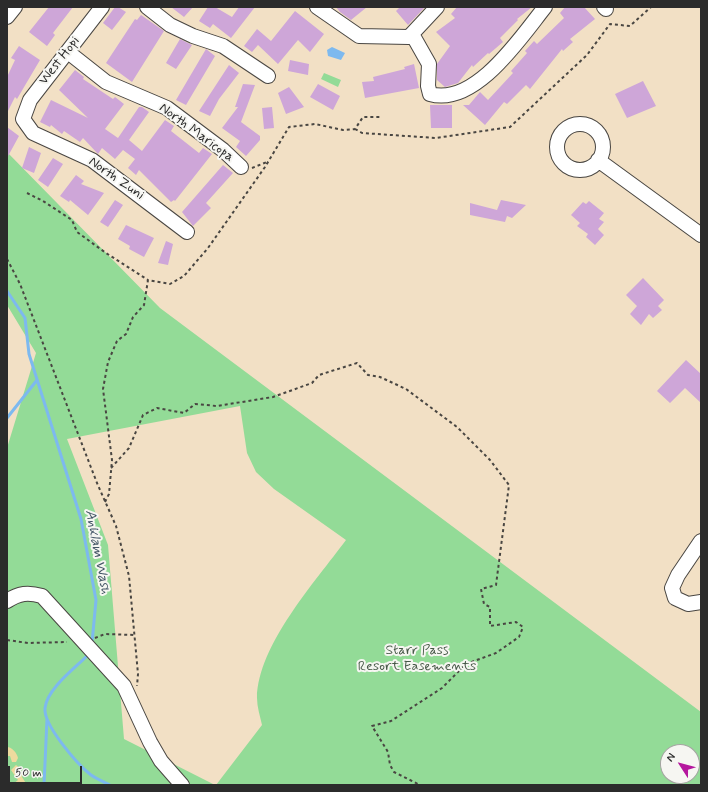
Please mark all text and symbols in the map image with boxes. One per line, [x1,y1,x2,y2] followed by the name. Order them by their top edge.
[36,33,84,89] street label: West Hopi
[155,100,237,166] street label: North Maricopa
[85,154,147,204] street label: North Zuni
[80,508,114,596] water label: Anklam Wash
[358,643,476,676] park label: Starr Pass Resort Easements
[660,744,700,784] north arrow
[663,750,679,765] text: N
[10,758,84,784] scale bar
[15,765,42,781] text: 50 m

